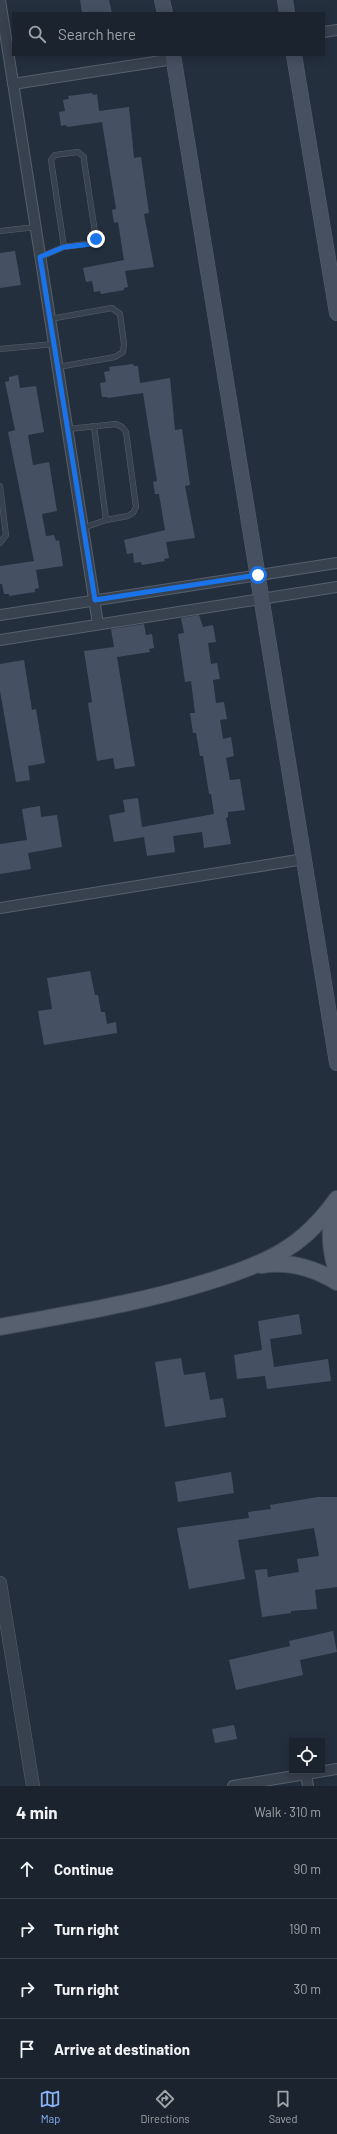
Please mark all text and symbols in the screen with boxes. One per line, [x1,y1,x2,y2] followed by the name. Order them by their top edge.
[12,12,325,56] search box
[26,23,48,45] icon: search
[58,25,136,43] text: Search here
[87,230,105,248] route end
[249,566,267,584] route start
[289,1738,325,1774] map controls
[289,1738,325,1774] button: locate
[16,1802,58,1822] text: 4 min
[254,1804,321,1820] text: Walk · 310 m
[16,1858,38,1880] icon: ahead
[54,1860,114,1878] text: Continue
[294,1861,321,1877] text: 90 m
[16,1918,38,1940] icon: right
[54,1920,119,1938] text: Turn right
[289,1921,321,1937] text: 190 m
[16,1978,38,2000] icon: right
[54,1980,119,1998] text: Turn right
[294,1981,321,1997] text: 30 m
[16,2038,38,2060] icon: arrive
[54,2040,190,2058] text: Arrive at destination
[39,2088,61,2125] tab: Map
[140,2088,190,2125] tab: Directions
[269,2088,298,2125] tab: Saved

